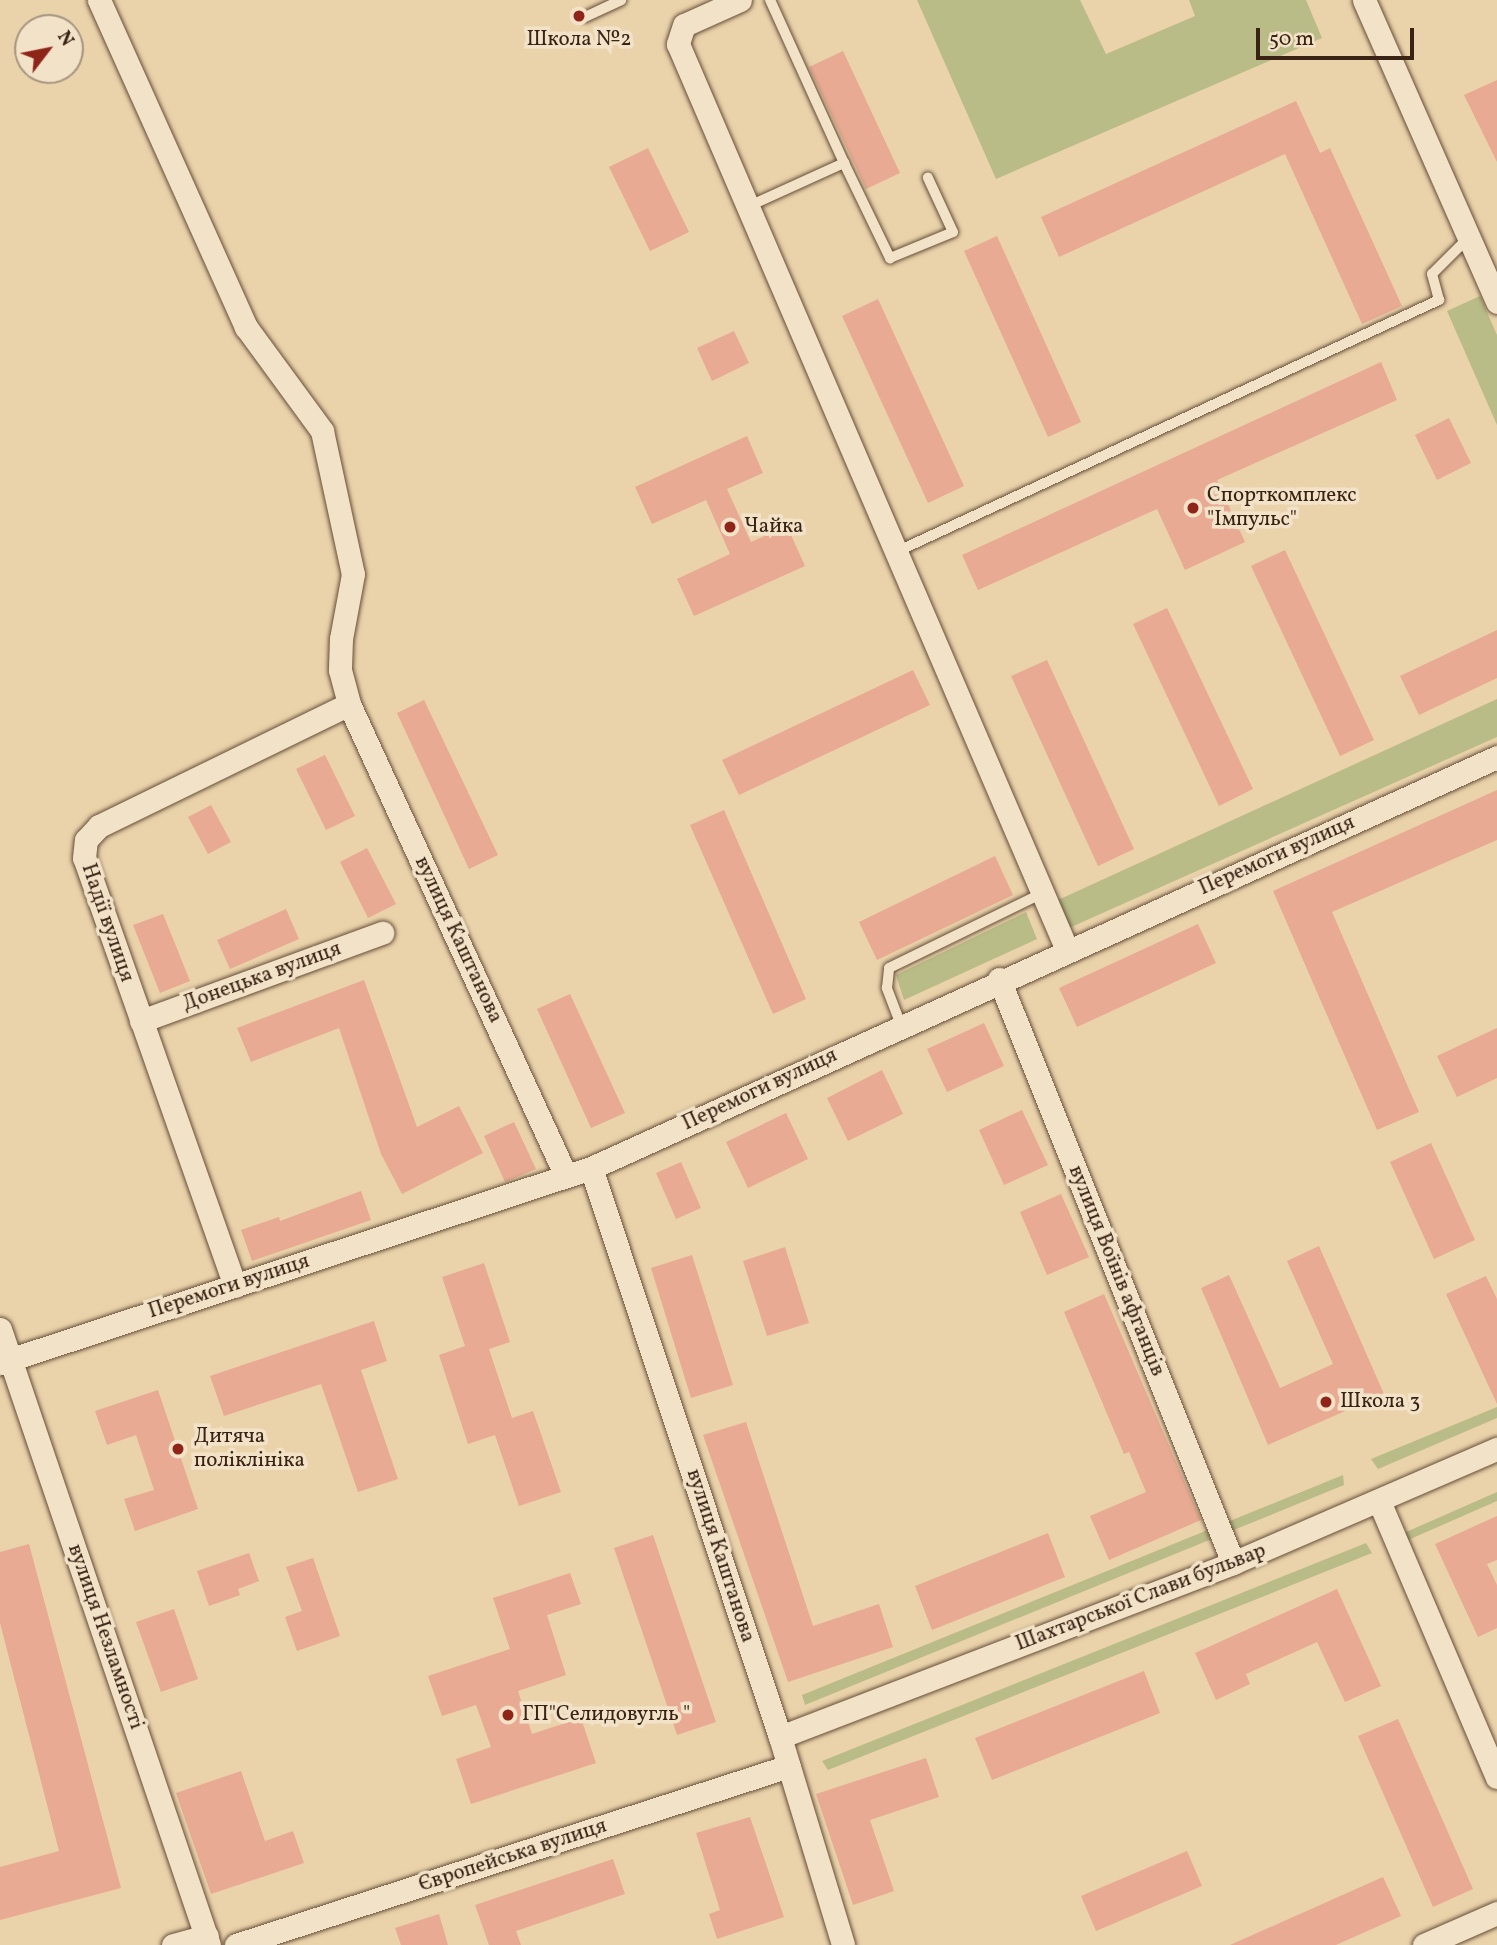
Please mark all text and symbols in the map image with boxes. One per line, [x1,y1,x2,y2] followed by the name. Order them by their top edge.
[571,8,587,24] marker: Школа №2
[14,14,84,84] north arrow
[1259,14,1416,58] scale bar
[1269,25,1314,54] text: 50 m
[50,26,80,52] text: N
[526,27,632,53] place label: Школа №2
[1207,483,1357,533] place label: Спорткомплекс "Імпульс"
[1185,500,1201,516] marker: Спорткомплекс "Імпульс"
[744,514,804,540] place label: Чайка
[722,519,738,535] marker: Чайка
[1195,810,1359,902] street label: Перемоги вулиця
[408,853,508,1027] street label: вулиця Каштанова
[75,860,139,986] street label: Надії вулиця
[179,937,345,1017] street label: Донецька вулиця
[679,1043,841,1137] street label: Перемоги вулиця
[1062,1162,1170,1380] street label: вулиця Воїнів афганців
[145,1249,313,1325] street label: Перемоги вулиця
[1340,1389,1420,1415] place label: Школа 3
[1318,1394,1334,1410] marker: Школа 3
[194,1424,305,1474] place label: Дитяча поліклініка
[168,1439,188,1459] marker: Дитяча поліклініка
[680,1466,760,1646] street label: вулиця Каштанова
[1012,1539,1270,1657] street label: Шахтарської Слави бульвар
[61,1541,149,1733] street label: вулиця Незламності
[522,1702,690,1728] place label: ГП"Селидовугль "
[500,1707,516,1723] marker: ГП"Селидовугль "
[416,1814,610,1898] street label: Європейська вулиця

